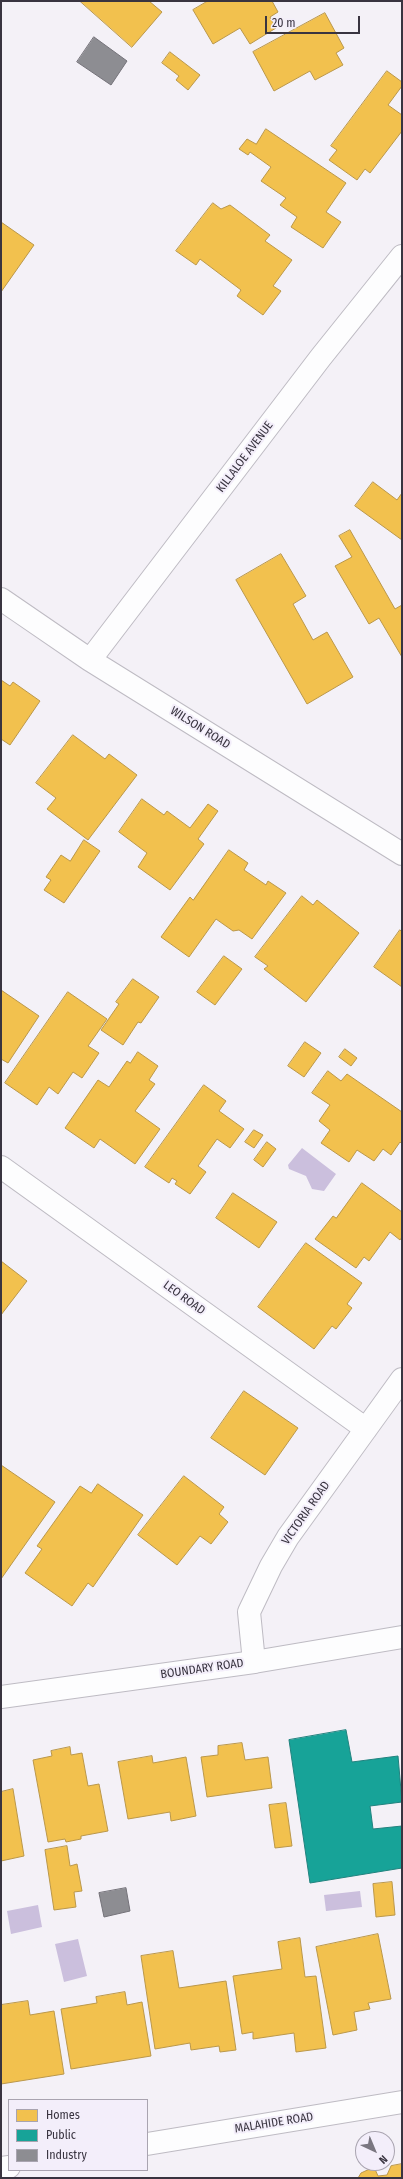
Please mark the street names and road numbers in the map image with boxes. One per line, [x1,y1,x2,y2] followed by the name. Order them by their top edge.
[214,419,276,495] street label: KILLALOE AVENUE
[167,704,233,752] street label: WILSON ROAD
[160,1278,208,1318] street label: LEO ROAD
[279,1479,333,1547] street label: VICTORIA ROAD
[160,1656,244,1682] street label: BOUNDARY ROAD
[234,2110,314,2136] street label: MALAHIDE ROAD

